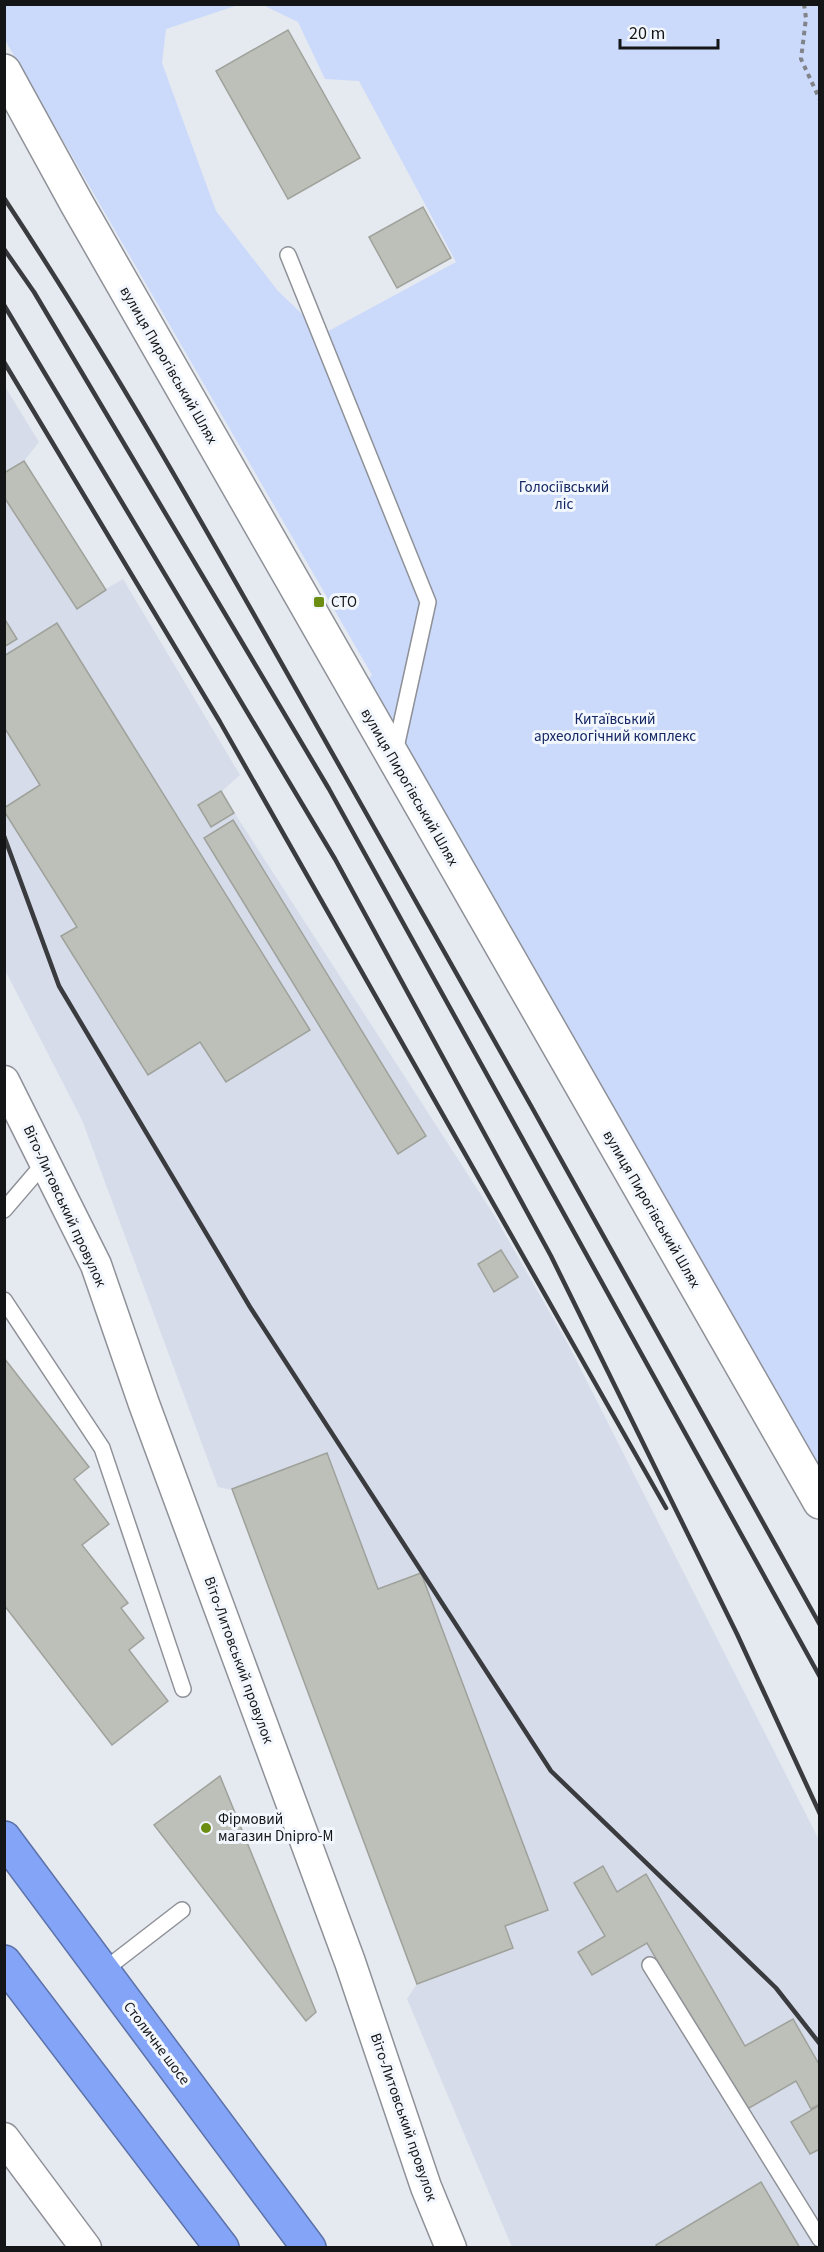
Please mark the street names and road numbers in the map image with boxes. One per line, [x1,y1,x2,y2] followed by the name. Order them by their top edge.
[115,282,223,448] street label: вулиця Пирогівський Шлях
[356,704,464,870] street label: вулиця Пирогівський Шлях
[18,1122,112,1291] street label: Віто-Литовський провулок
[598,1126,706,1292] street label: вулиця Пирогівський Шлях
[199,1574,279,1747] street label: Віто-Литовський провулок
[118,1997,195,2089] street label: Столичне шосе
[365,2030,442,2204] street label: Віто-Литовський провулок

